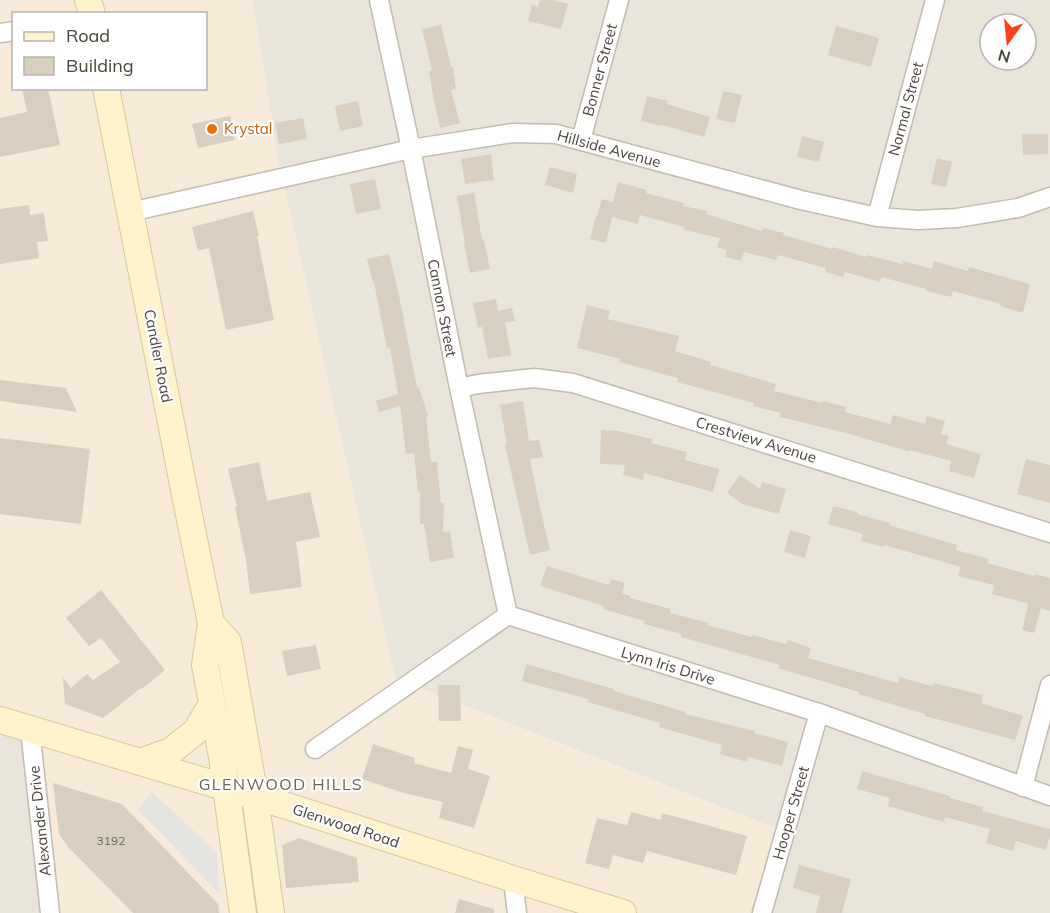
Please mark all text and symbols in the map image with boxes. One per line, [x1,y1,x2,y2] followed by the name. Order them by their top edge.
[12,12,207,90] legend
[978,12,1038,72] north arrow
[578,21,621,118] street label: Bonner Street
[66,24,110,47] text: Road
[996,45,1013,68] text: N
[66,54,134,77] text: Building
[884,60,927,158] street label: Normal Street
[224,119,272,138] place label: Krystal
[205,122,219,136] marker: Krystal
[555,126,663,171] street label: Hillside Avenue
[424,257,461,358] street label: Cannon Street
[140,308,177,404] street label: Candler Road
[693,412,819,467] street label: Crestview Avenue
[619,642,718,689] street label: Lynn Iris Drive
[768,764,813,862] street label: Hooper Street
[24,765,55,877] street label: Alexander Drive
[199,774,363,794] district label: GLENWOOD HILLS
[290,799,402,852] street label: Glenwood Road
[97,833,125,848] house number: 3192

